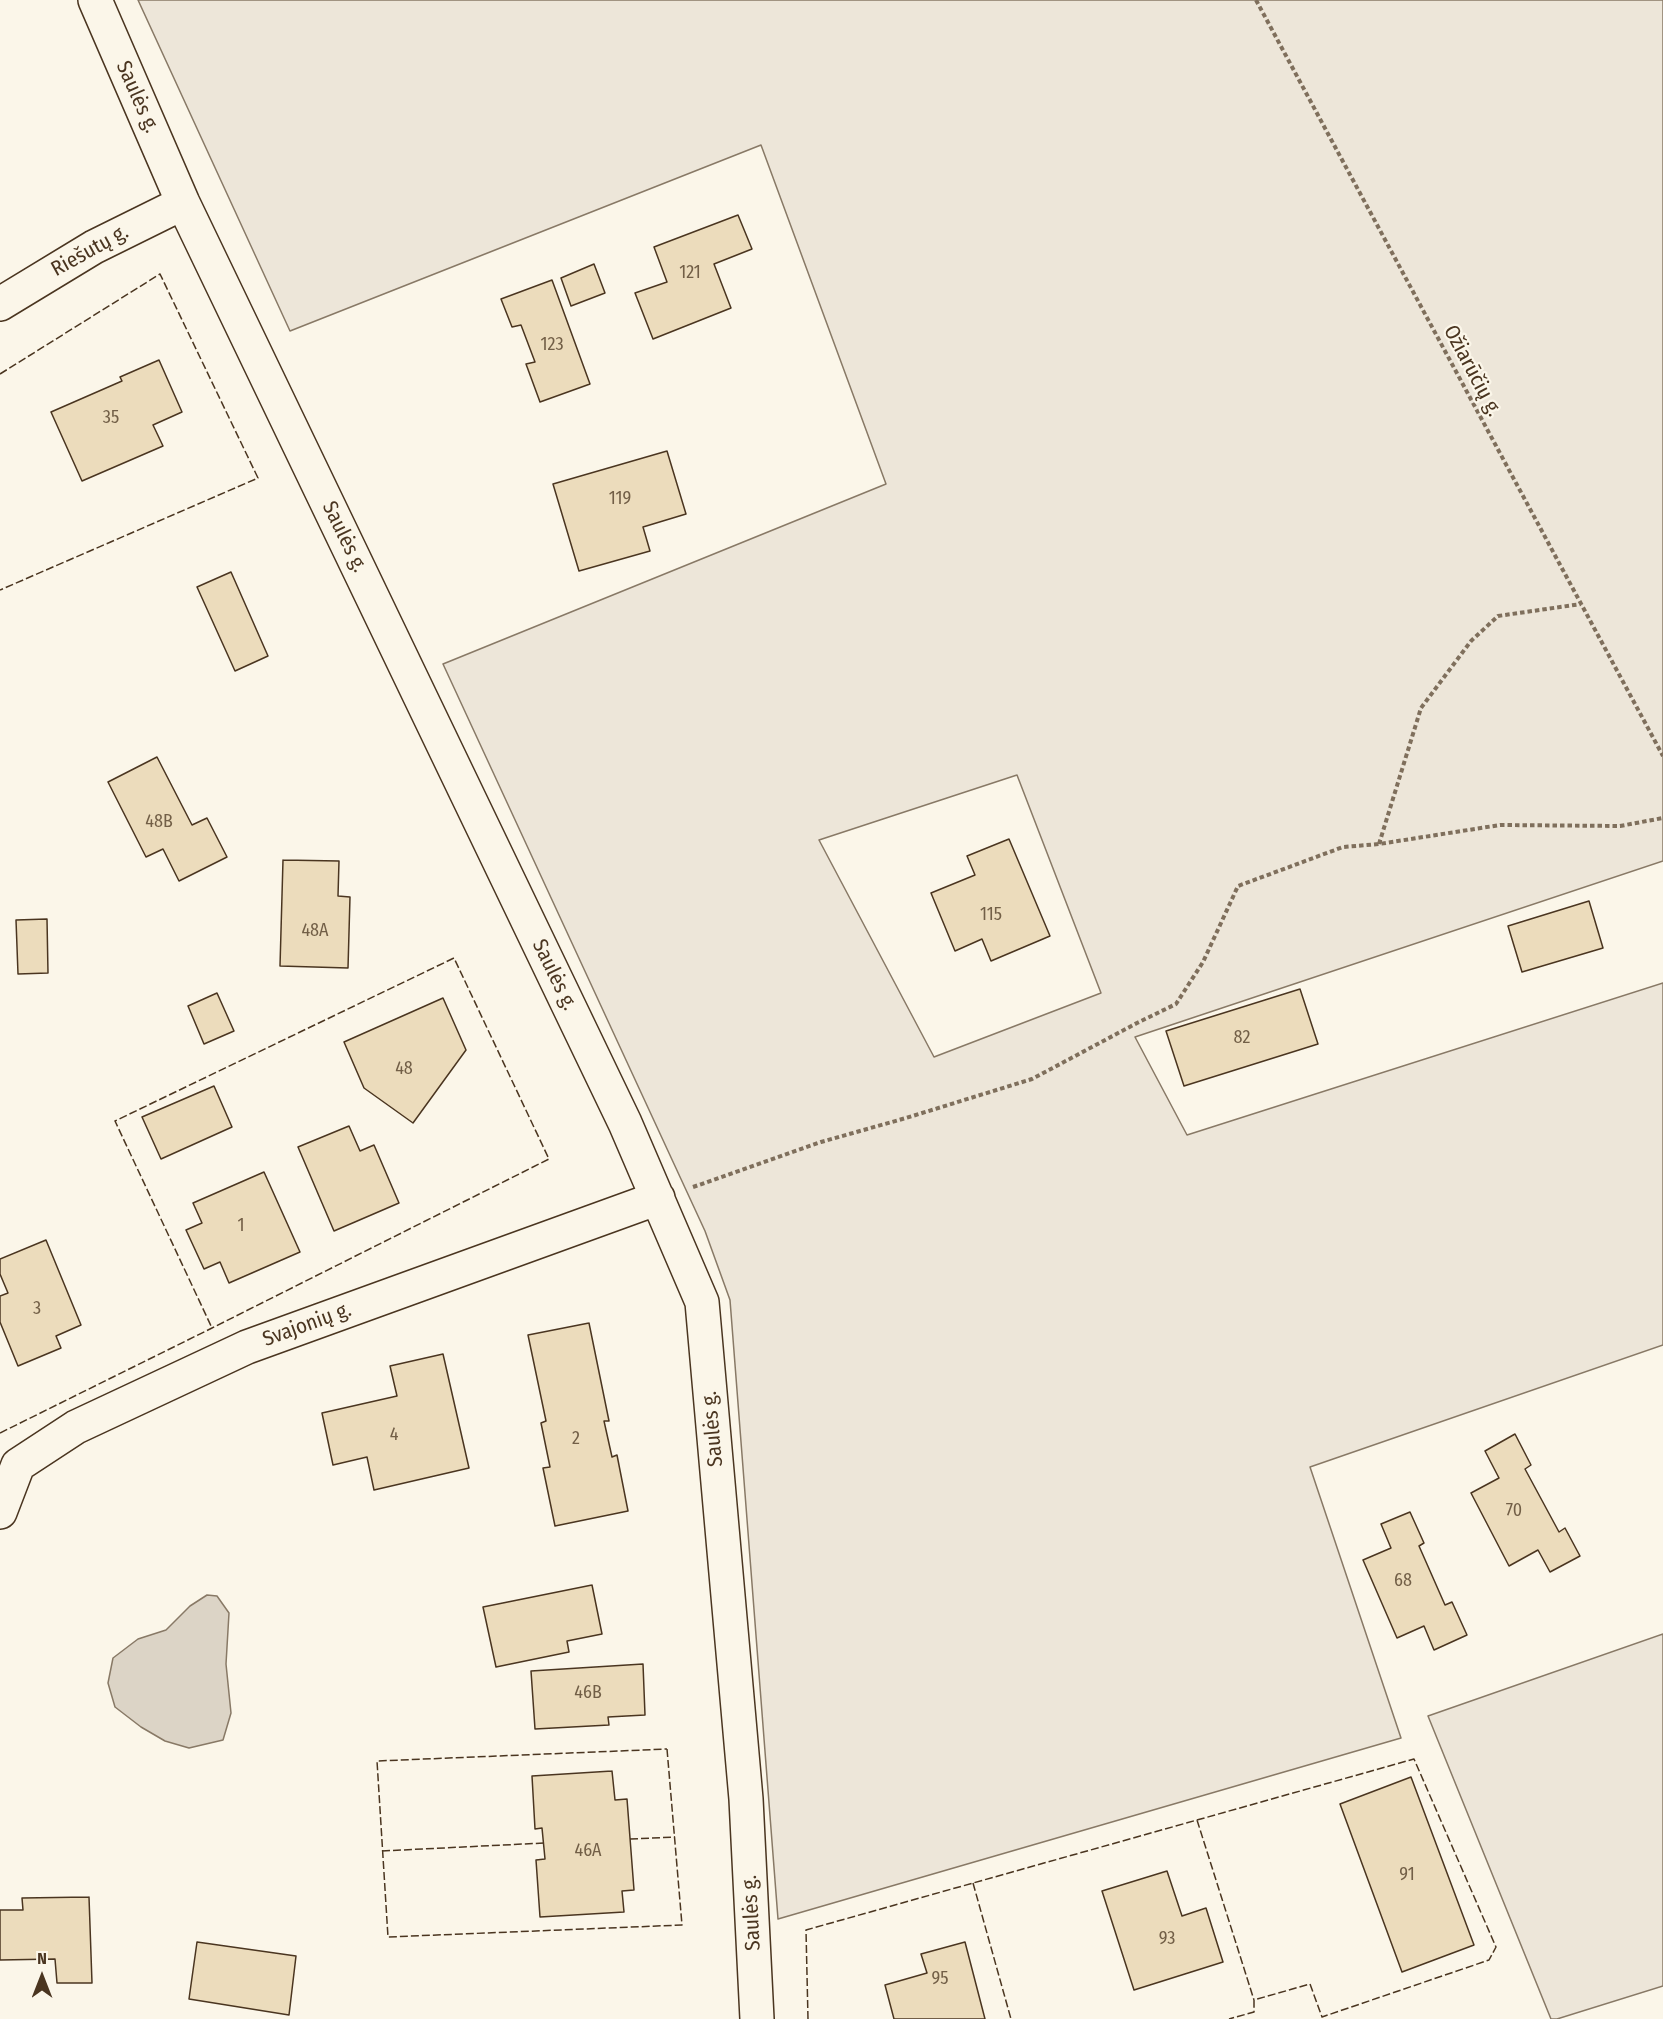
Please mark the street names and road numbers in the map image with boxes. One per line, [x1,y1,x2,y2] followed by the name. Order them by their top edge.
[110,57,164,137] street label: Saulės g.
[47,220,133,282] street label: Riešutų g.
[1437,321,1507,421] street label: Ožiarūčių g.
[316,497,372,577] street label: Saulės g.
[526,935,582,1015] street label: Saulės g.
[259,1297,355,1353] street label: Svajonių g.
[697,1390,729,1468] street label: Saulės g.
[737,1875,767,1951] street label: Saulės g.

